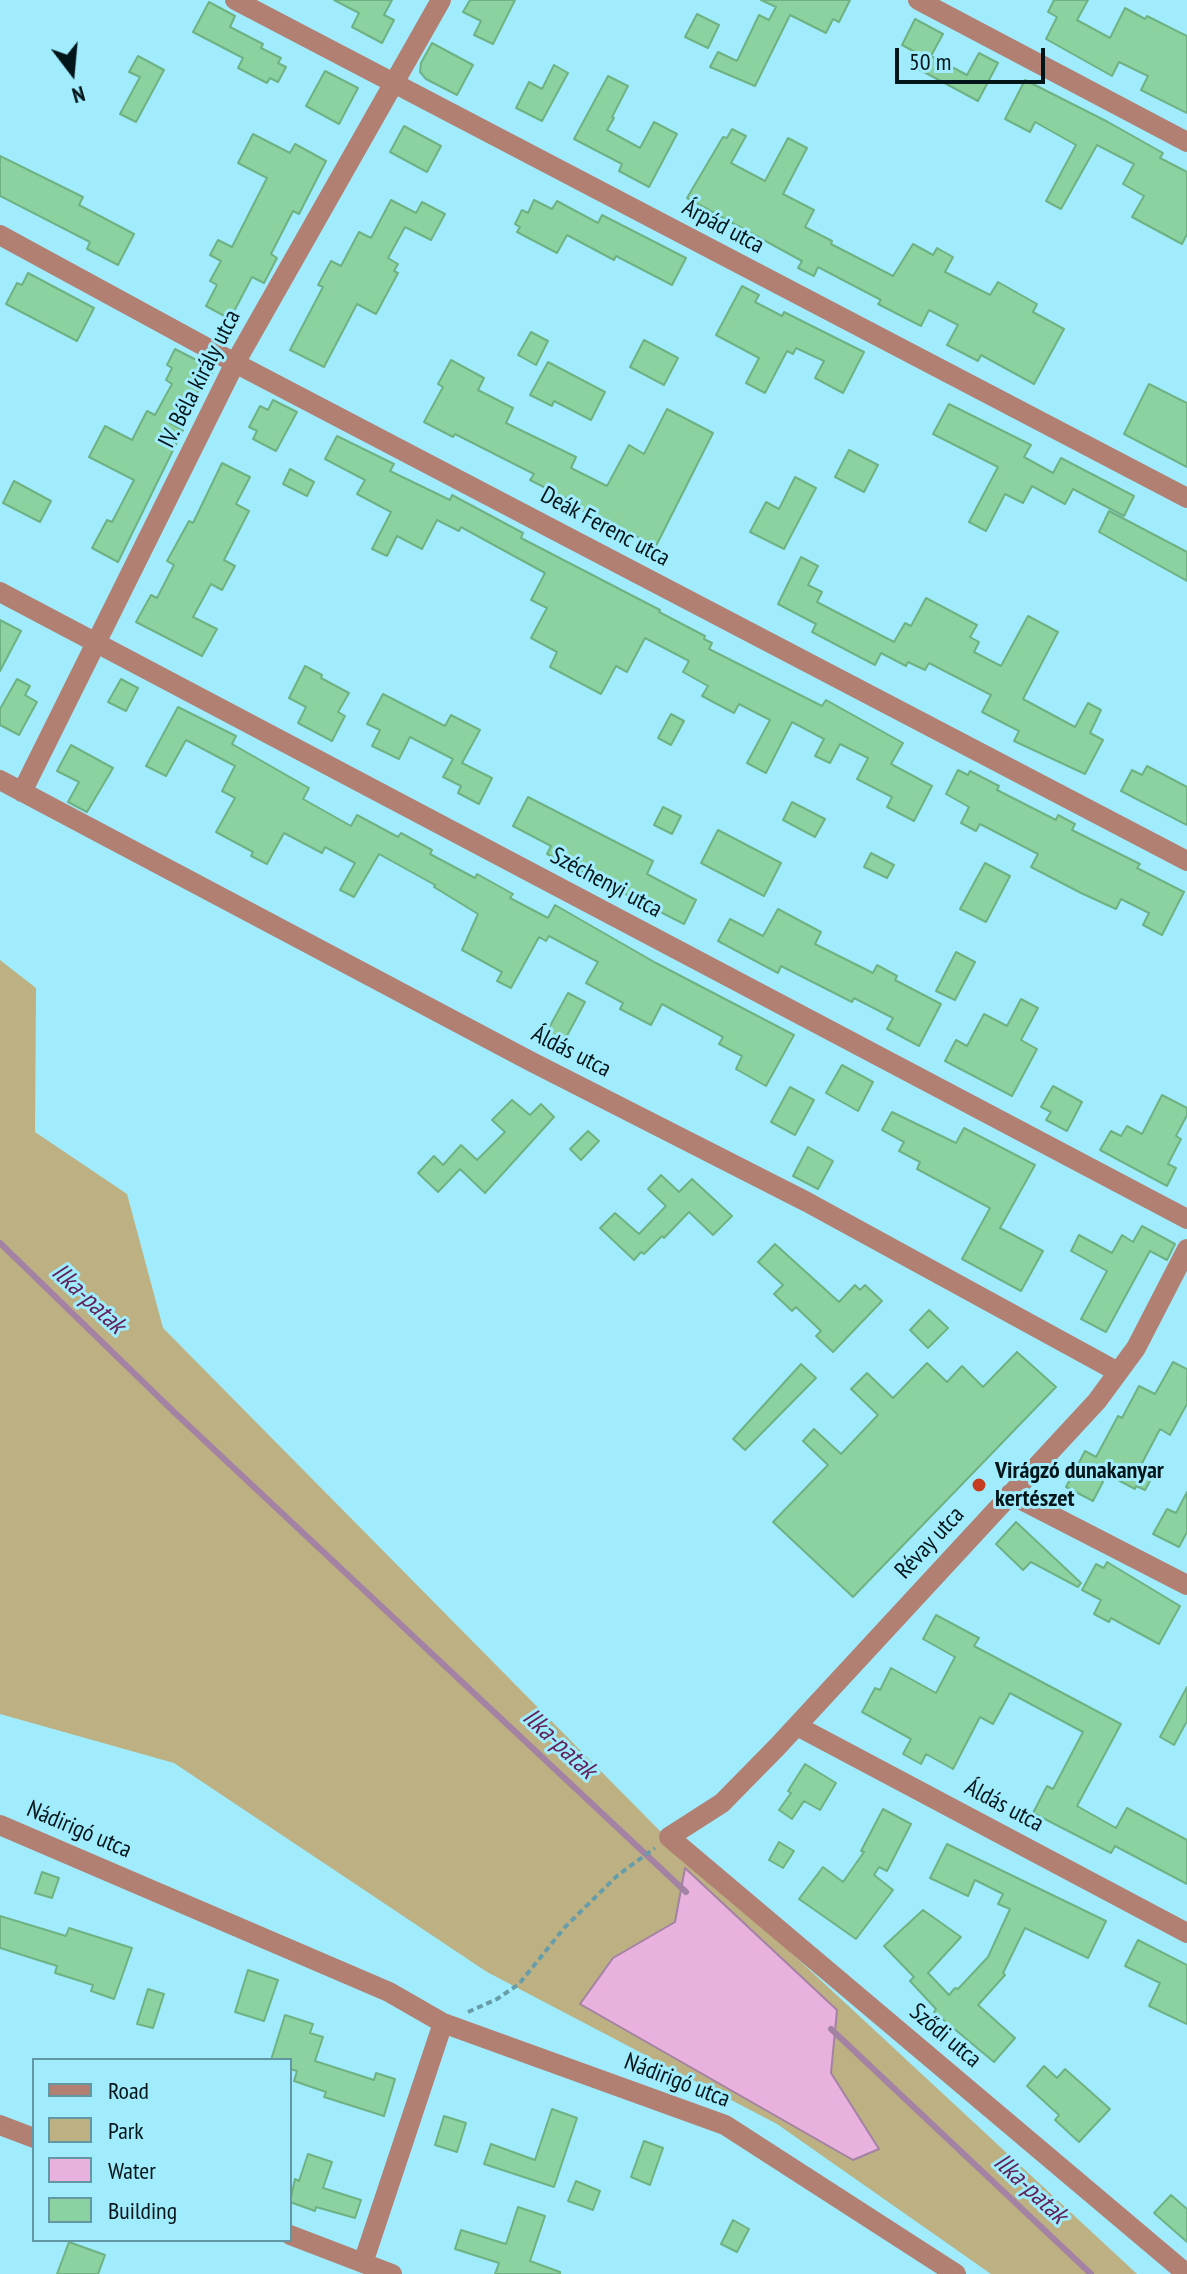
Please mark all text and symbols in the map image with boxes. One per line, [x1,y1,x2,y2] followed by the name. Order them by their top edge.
[32,32,112,112] north arrow
[899,32,1049,82] scale bar
[909,46,951,77] text: 50 m
[69,80,88,110] text: N
[677,194,769,260] street label: Árpád utca
[153,305,247,453] street label: IV. Béla király utca
[536,481,674,573] street label: Deák Ferenc utca
[545,842,667,924] street label: Széchenyi utca
[527,1020,615,1084] street label: Áldás utca
[45,1257,131,1341] water label: Ilka-patak
[995,1457,1164,1513] place label: Virágzó dunakanyar kertészet
[970,1476,988,1494] marker: Virágzó dunakanyar kertészet
[889,1501,971,1585] street label: Révay utca
[516,1702,602,1786] water label: Ilka-patak
[960,1773,1048,1839] street label: Áldás utca
[22,1795,136,1865] street label: Nádirigó utca
[903,1998,987,2074] street label: Sződi utca
[620,2048,734,2114] street label: Nádirigó utca
[32,2058,292,2242] legend
[108,2075,149,2106] text: Road
[108,2115,144,2146] text: Park
[987,2147,1073,2231] water label: Ilka-patak
[108,2155,156,2186] text: Water
[108,2195,177,2226] text: Building

